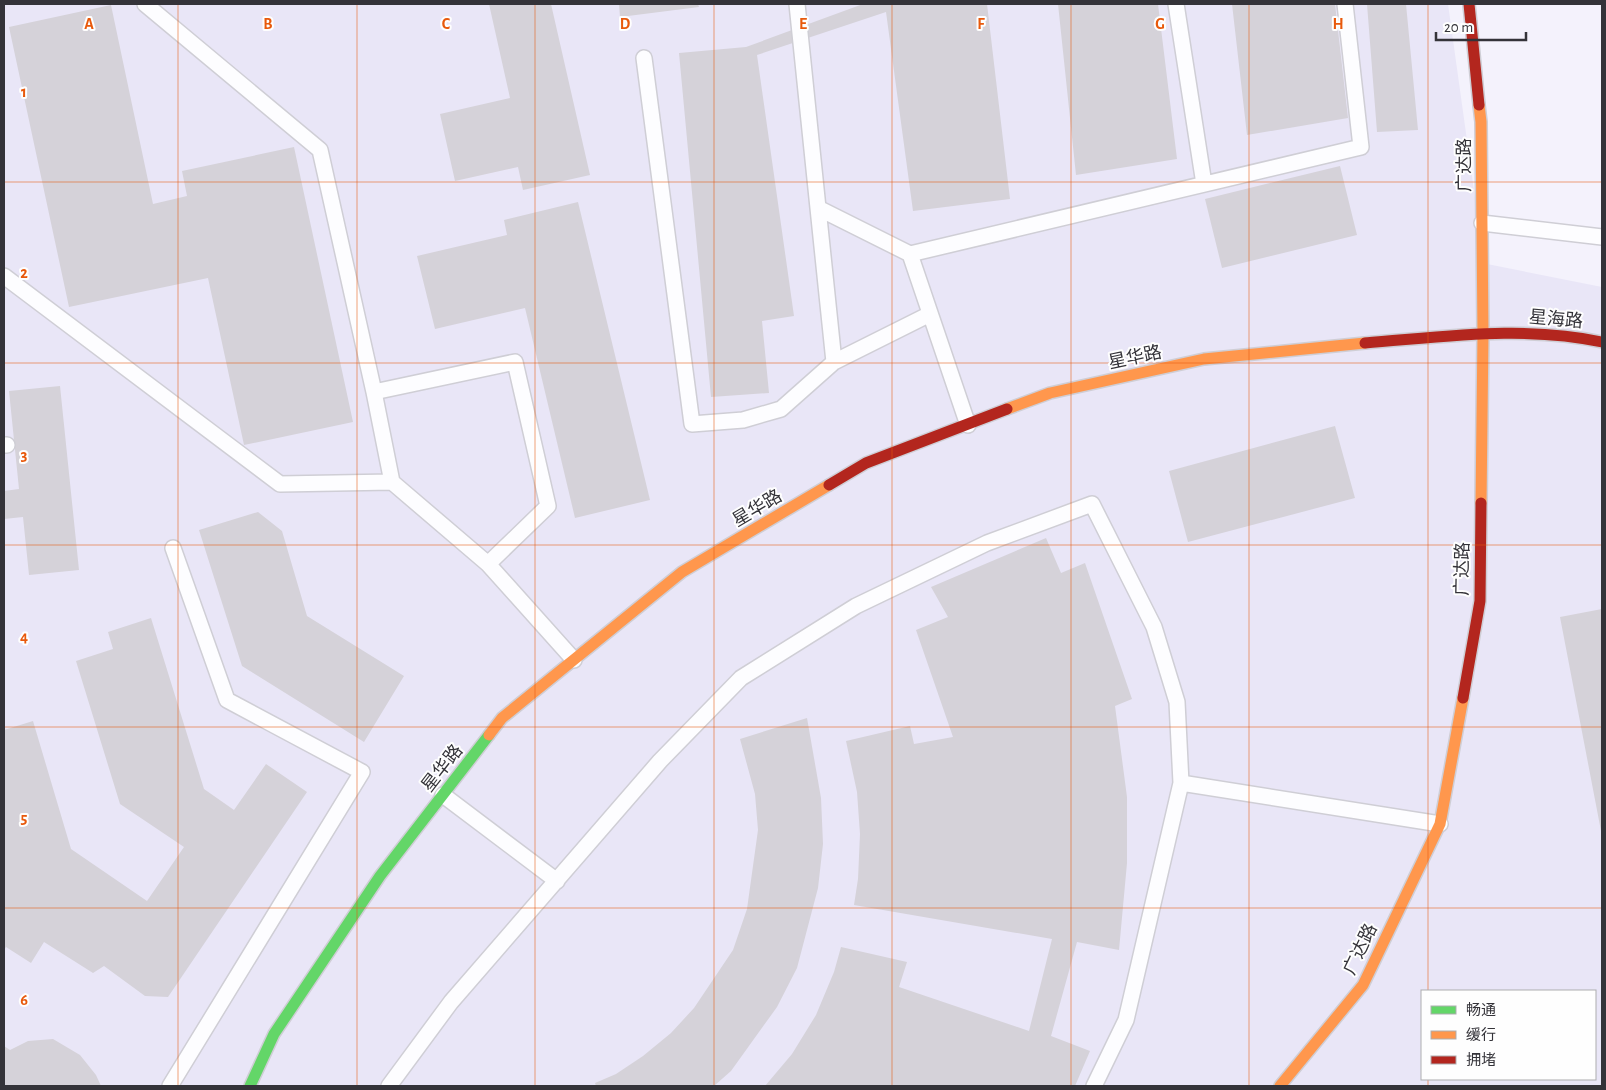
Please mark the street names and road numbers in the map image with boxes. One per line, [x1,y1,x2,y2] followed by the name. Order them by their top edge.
[1454,138,1474,192] street label: 广达路
[1528,307,1584,331] street label: 星海路
[1107,342,1163,372] street label: 星华路
[729,486,785,530] street label: 星华路
[1452,542,1472,596] street label: 广达路
[417,741,467,795] street label: 星华路
[1339,920,1381,978] street label: 广达路

